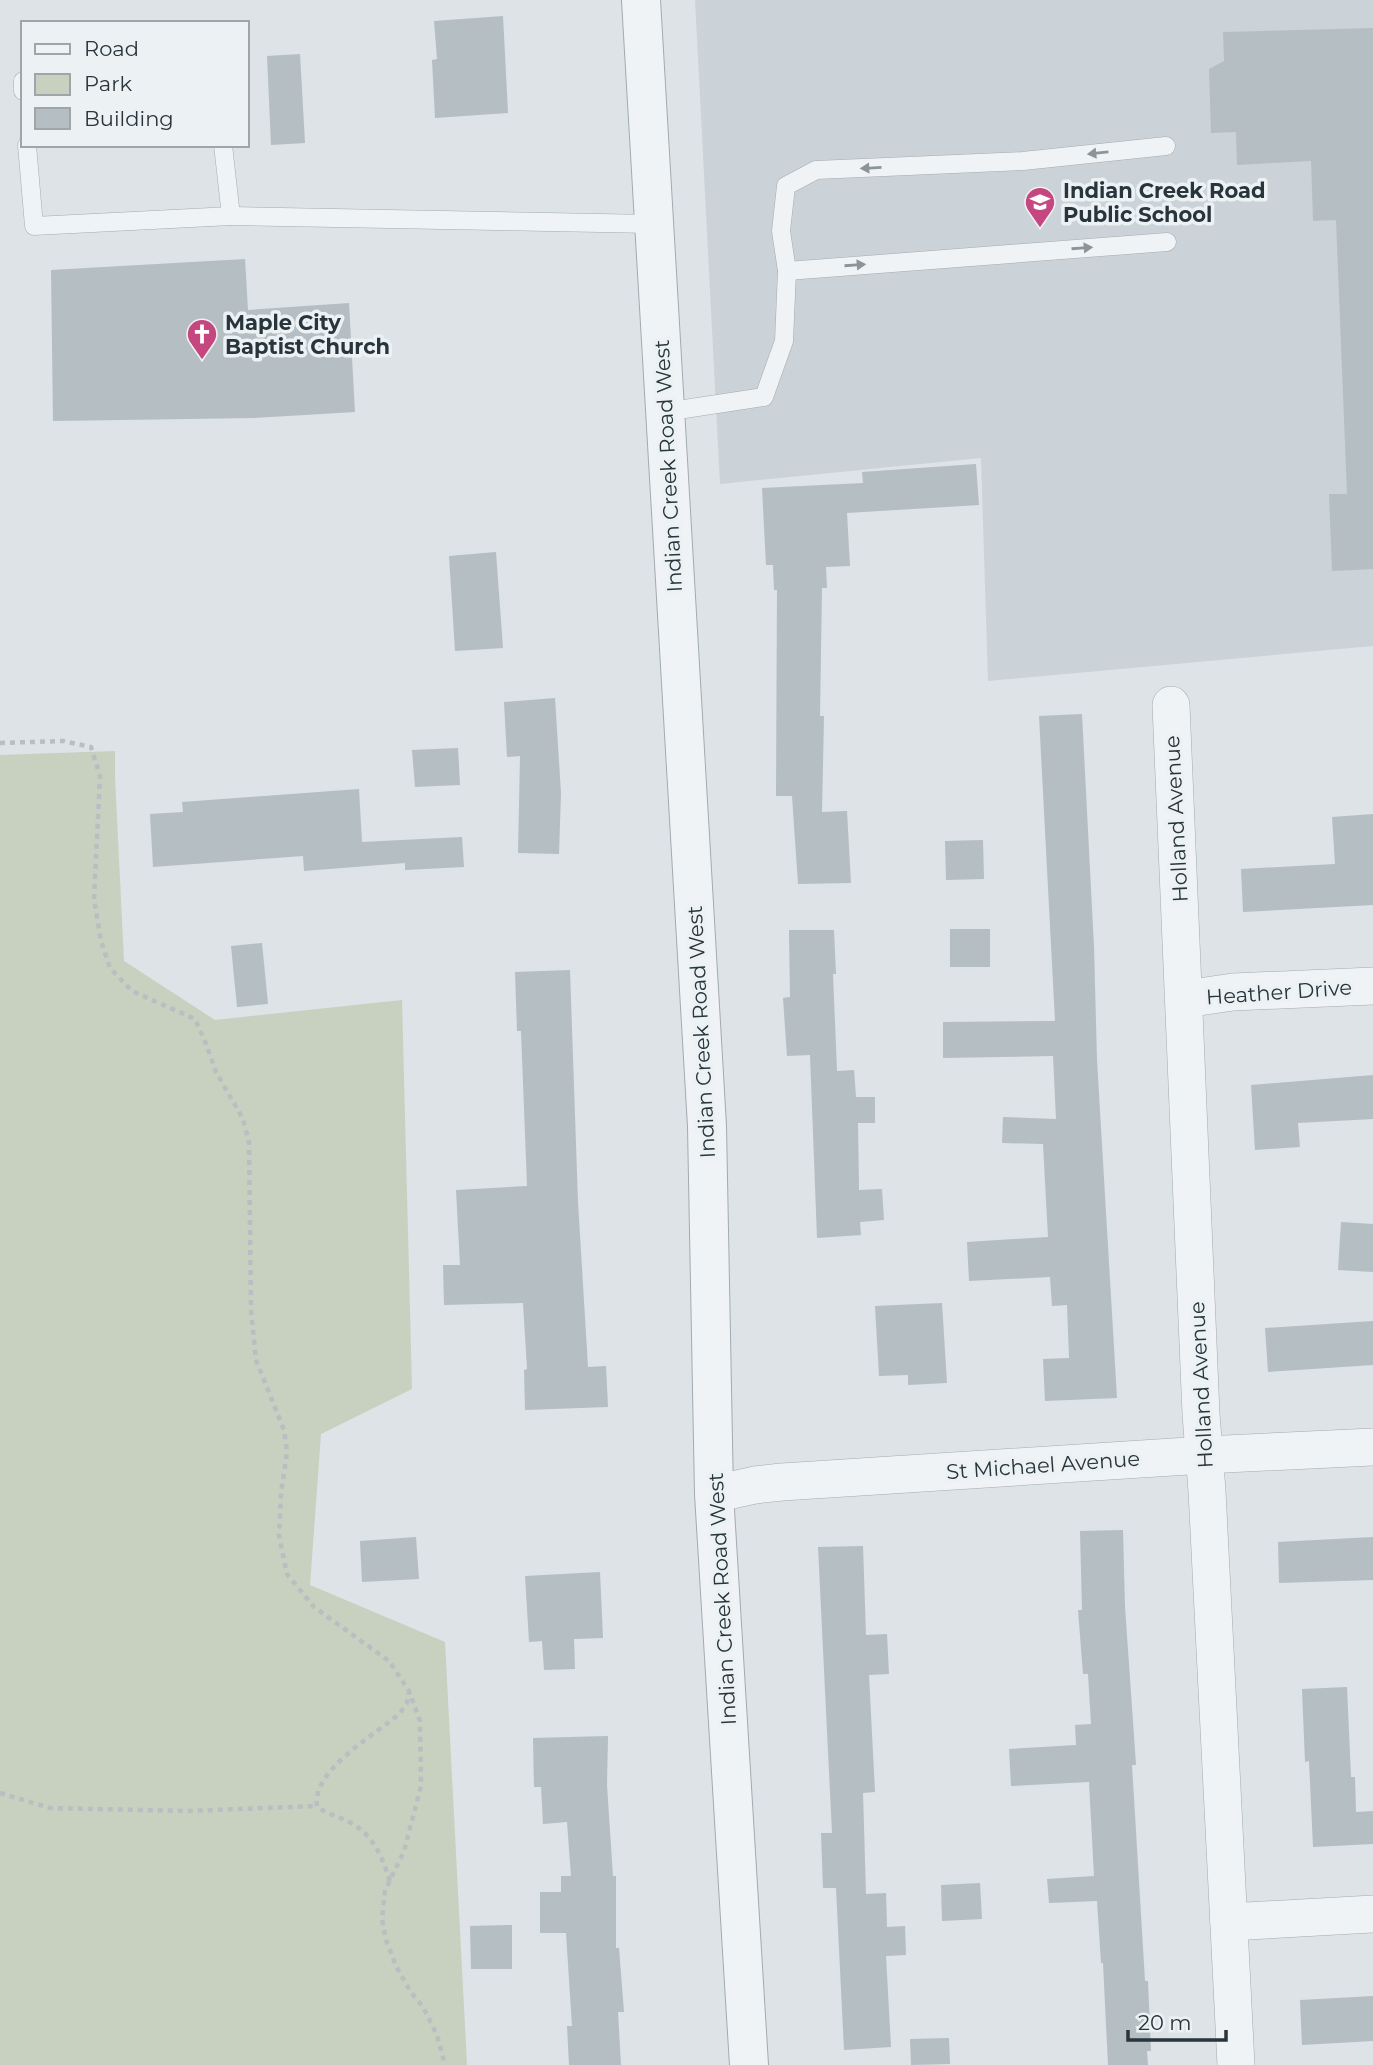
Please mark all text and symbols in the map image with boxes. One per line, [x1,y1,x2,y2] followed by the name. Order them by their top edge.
[21,21,248,147] legend
[84,36,139,61] text: Road
[84,71,132,96] text: Park
[84,106,174,131] text: Building
[1087,148,1109,159] one-way arrow
[860,162,882,173] one-way arrow
[1063,178,1266,227] place label: Indian Creek Road Public School
[1023,185,1057,229] school or university icon: Indian Creek Road Public School
[1071,243,1093,254] one-way arrow
[844,259,866,270] one-way arrow
[225,310,390,359] place label: Maple City Baptist Church
[185,317,219,361] church icon: Maple City Baptist Church
[649,339,687,593] street label: Indian Creek Road West
[1159,735,1193,903] street label: Holland Avenue
[682,905,720,1159] street label: Indian Creek Road West
[1205,974,1353,1010] street label: Heather Drive
[1184,1301,1218,1469] street label: Holland Avenue
[945,1446,1141,1484] street label: St Michael Avenue
[703,1472,741,1726] street label: Indian Creek Road West
[1128,1998,1226,2042] scale bar
[1138,2010,1192,2035] text: 20 m

